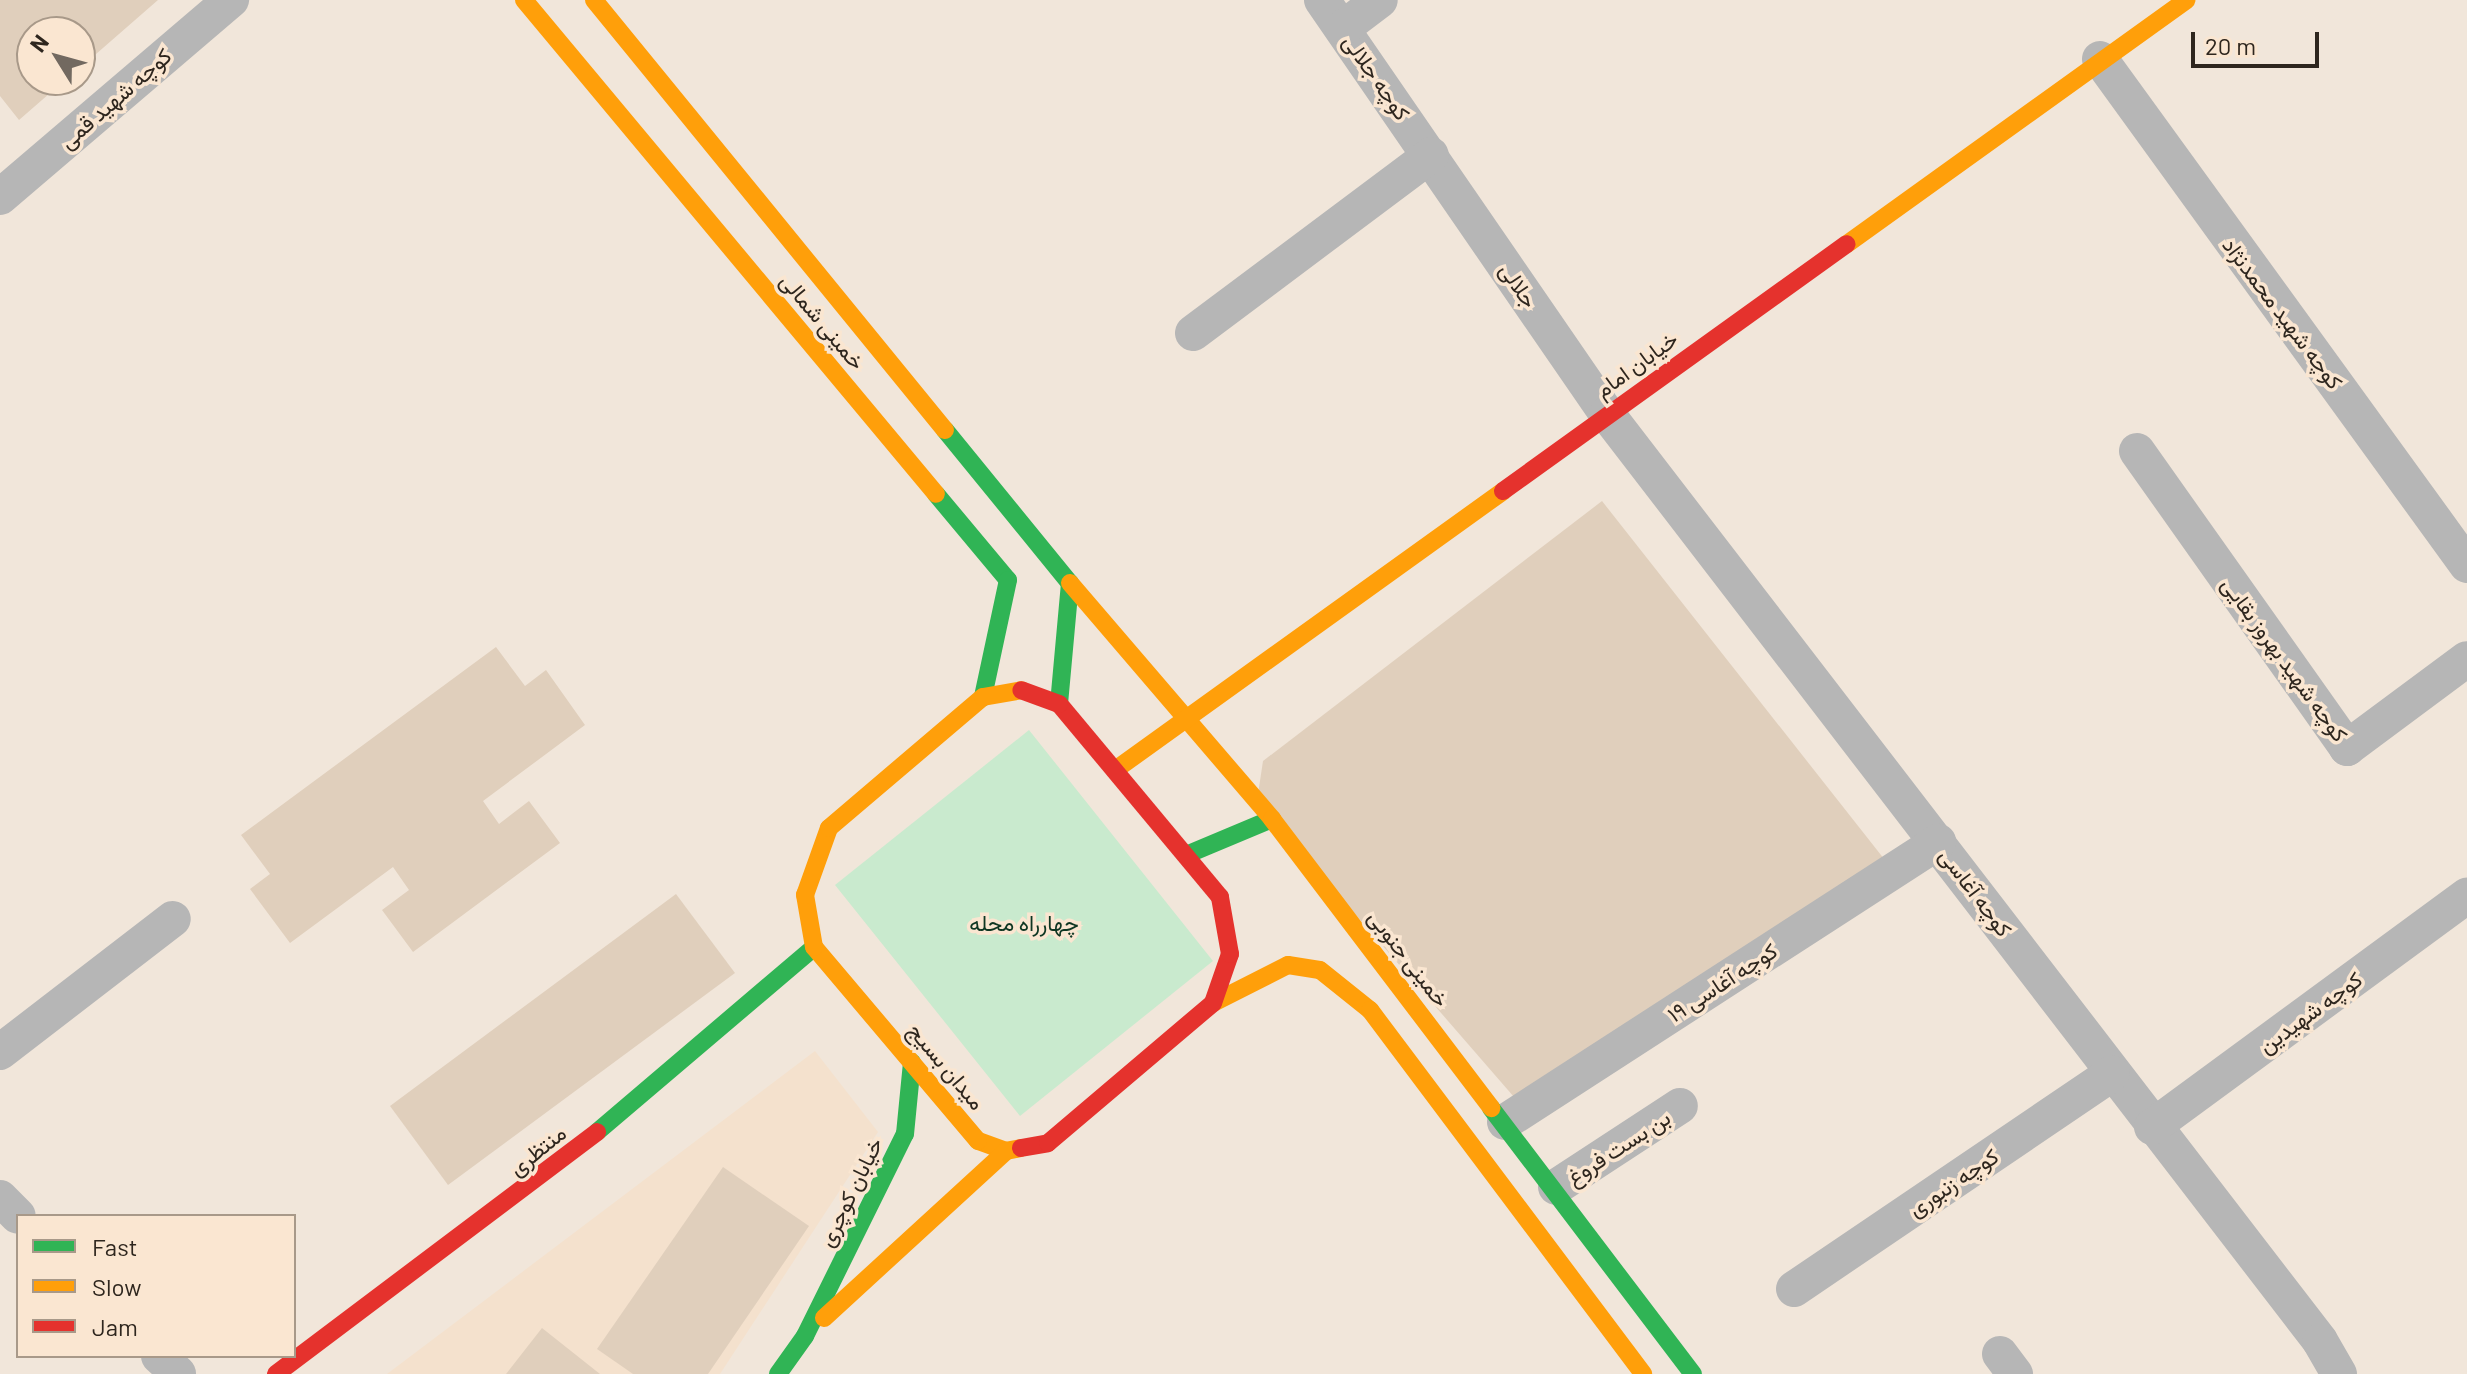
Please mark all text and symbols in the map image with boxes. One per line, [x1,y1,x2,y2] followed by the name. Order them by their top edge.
[16,16,96,96] north arrow
[2195,16,2323,66] scale bar
[24,29,53,56] text: N
[1338,29,1416,125] street label: کوچه جلالی
[2205,31,2256,60] text: 20 m
[54,42,176,154] street label: کوچه شهید قمی
[2217,232,2349,394] street label: کوچه شهید محمدنژاد
[1494,257,1544,313] street label: جلالی
[775,267,871,375] street label: خمینی شمالی
[1590,325,1682,403] street label: خیابان امام
[2216,571,2354,747] street label: کوچه شهید بهروز بقایی
[1934,843,2018,941] street label: کوچه آغاسی
[1363,904,1455,1012] street label: خمینی جنوبی
[969,910,1079,936] park label: چهارراه محله
[1662,937,1782,1027] street label: کوچه آغاسی ۱۹
[2253,966,2367,1058] street label: کوچه شهیدین
[903,1017,991,1115] street label: میدان بسیج
[1561,1104,1675,1190] street label: بن بست فروغ
[503,1119,571,1181] street label: منتظری
[812,1133,888,1251] street label: خیابان کوچری
[1903,1142,2003,1222] street label: کوچه زنبوری
[16,1214,296,1358] legend
[92,1232,137,1261] text: Fast
[92,1272,141,1301] text: Slow
[92,1312,138,1341] text: Jam

